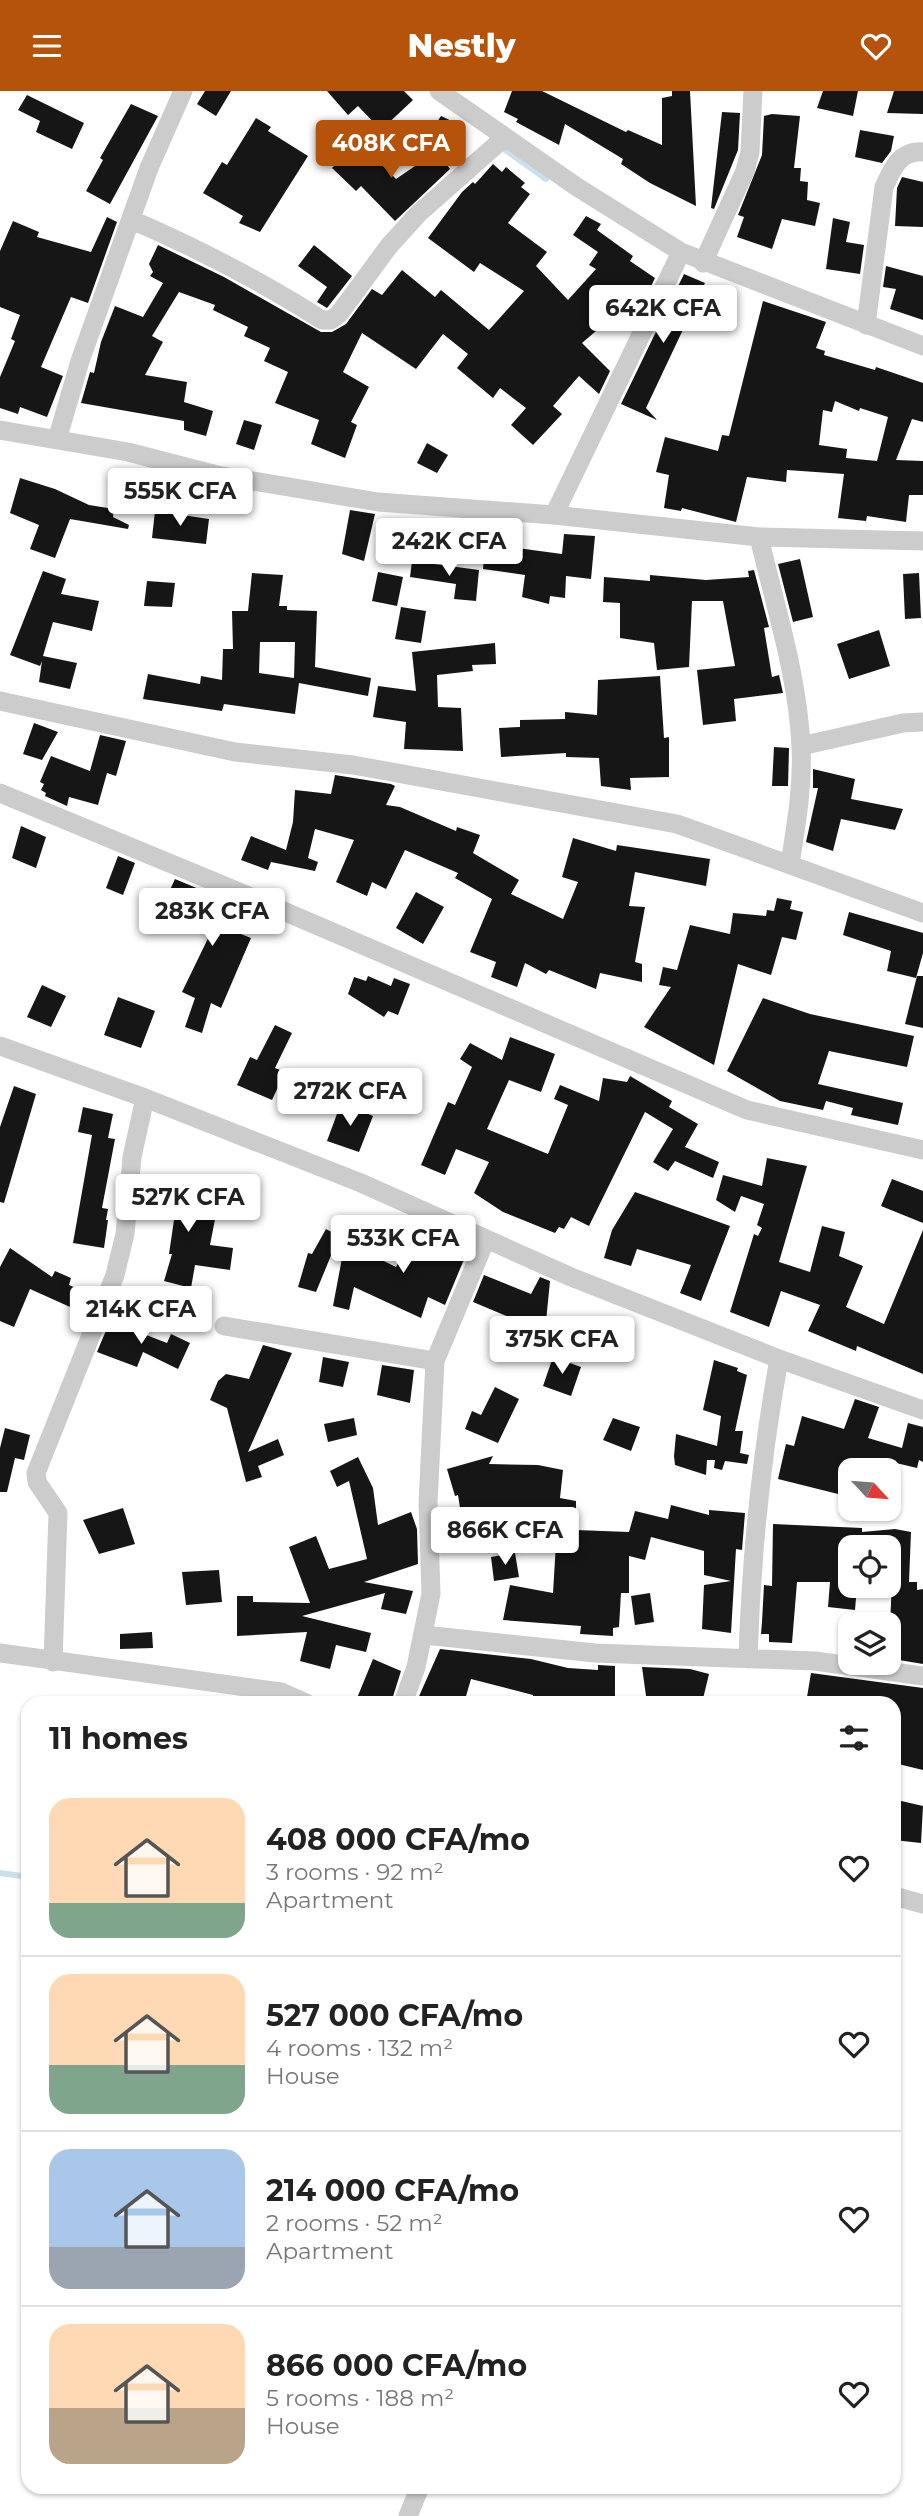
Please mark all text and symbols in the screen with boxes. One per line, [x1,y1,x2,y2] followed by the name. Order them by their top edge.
[407,26,516,65] text: Nestly
[28,27,66,65] icon: menu
[857,27,895,65] icon: heart
[319,120,463,180] pin: 408K CFA
[332,129,450,157] text: 408K CFA
[591,285,735,345] pin: 642K CFA
[605,294,721,322] text: 642K CFA
[108,469,252,528] pin: 555K CFA
[124,477,236,505] text: 555K CFA
[377,519,521,578] pin: 242K CFA
[392,527,506,555] text: 242K CFA
[140,889,284,948] pin: 283K CFA
[155,897,269,925] text: 283K CFA
[278,1069,422,1128] pin: 272K CFA
[293,1077,407,1105] text: 272K CFA
[116,1175,260,1234] pin: 527K CFA
[131,1183,245,1211] text: 527K CFA
[331,1215,475,1275] pin: 533K CFA
[347,1224,459,1252] text: 533K CFA
[69,1287,213,1346] pin: 214K CFA
[86,1295,196,1323] text: 214K CFA
[490,1317,634,1376] pin: 375K CFA
[506,1325,618,1353] text: 375K CFA
[838,1458,901,1521] north arrow
[838,1458,901,1675] map controls
[433,1507,577,1567] pin: 866K CFA
[447,1516,563,1544] text: 866K CFA
[838,1535,901,1598] button: locate
[838,1612,901,1675] button: layers
[835,1719,873,1757] icon: filters
[49,1720,188,1757] text: 11 homes
[266,1821,530,1858] text: 408 000 CFA/mo
[105,1826,189,1910] icon: home
[835,1849,873,1887] icon: heart
[266,1858,444,1886] text: 3 rooms · 92 m²
[266,1886,394,1914] text: Apartment
[266,1997,523,2034] text: 527 000 CFA/mo
[105,2002,189,2086] icon: home
[835,2025,873,2063] icon: heart
[266,2034,453,2062] text: 4 rooms · 132 m²
[266,2062,340,2090] text: House
[266,2172,519,2209] text: 214 000 CFA/mo
[105,2177,189,2261] icon: home
[835,2200,873,2238] icon: heart
[266,2209,443,2237] text: 2 rooms · 52 m²
[266,2237,394,2265] text: Apartment
[266,2347,527,2384] text: 866 000 CFA/mo
[105,2352,189,2436] icon: home
[835,2375,873,2413] icon: heart
[266,2384,454,2412] text: 5 rooms · 188 m²
[266,2412,340,2440] text: House

